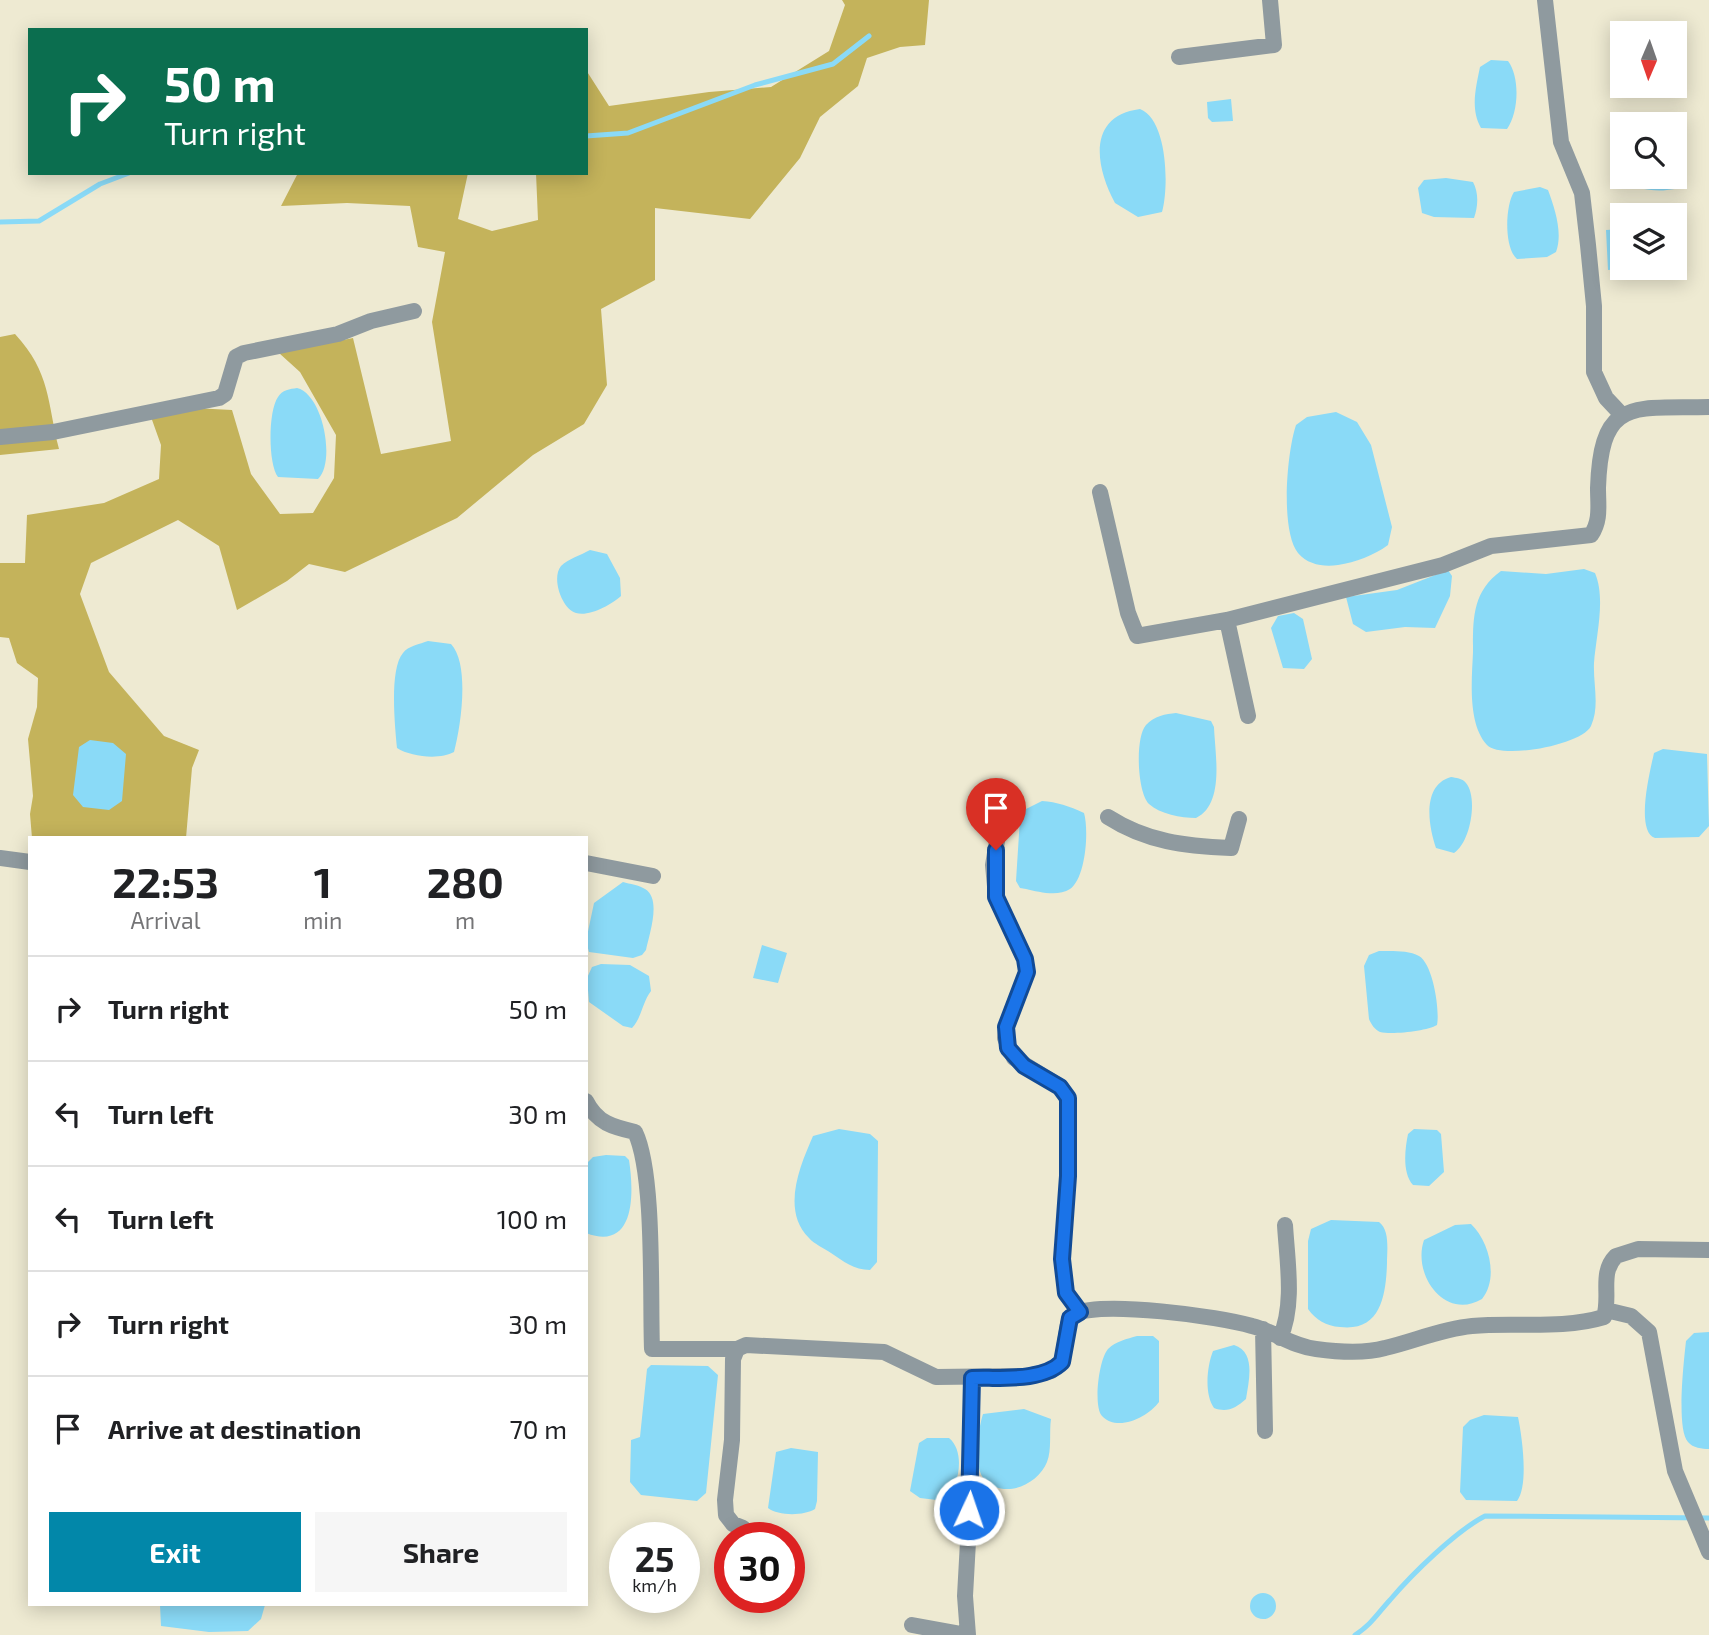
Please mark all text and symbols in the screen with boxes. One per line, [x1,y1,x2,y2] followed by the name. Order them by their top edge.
[1610,21,1687,98] north arrow
[1610,21,1687,280] map controls
[164,53,276,112] text: 50 m
[49,56,140,147] icon: right
[1610,112,1687,189] button: search
[164,113,306,151] text: Turn right
[1610,203,1687,280] button: layers
[966,778,1026,850] pin
[977,789,1015,827] icon: arrive
[112,856,219,906] text: 22:53
[314,856,332,906] text: 1
[427,856,504,906] text: 280
[131,906,201,934] text: Arrival
[303,906,342,934] text: min
[455,906,475,934] text: m
[49,990,87,1028] icon: right
[108,993,229,1024] text: Turn right
[509,993,567,1024] text: 50 m
[49,1095,87,1133] icon: left
[108,1098,214,1129] text: Turn left
[508,1098,567,1129] text: 30 m
[49,1200,87,1238] icon: left
[108,1203,214,1234] text: Turn left
[497,1203,567,1234] text: 100 m
[49,1305,87,1343] icon: right
[108,1308,229,1339] text: Turn right
[508,1308,567,1339] text: 30 m
[49,1410,87,1448] icon: arrive
[108,1413,361,1444] text: Arrive at destination
[509,1413,567,1444] text: 70 m
[932,1473,1006,1547] position arrow
[49,1512,301,1592] button: Exit
[315,1512,567,1592] button: Share
[714,1522,805,1613] speed limit sign: 30
[635,1537,674,1579] text: 25
[632,1574,677,1596] text: km/h

